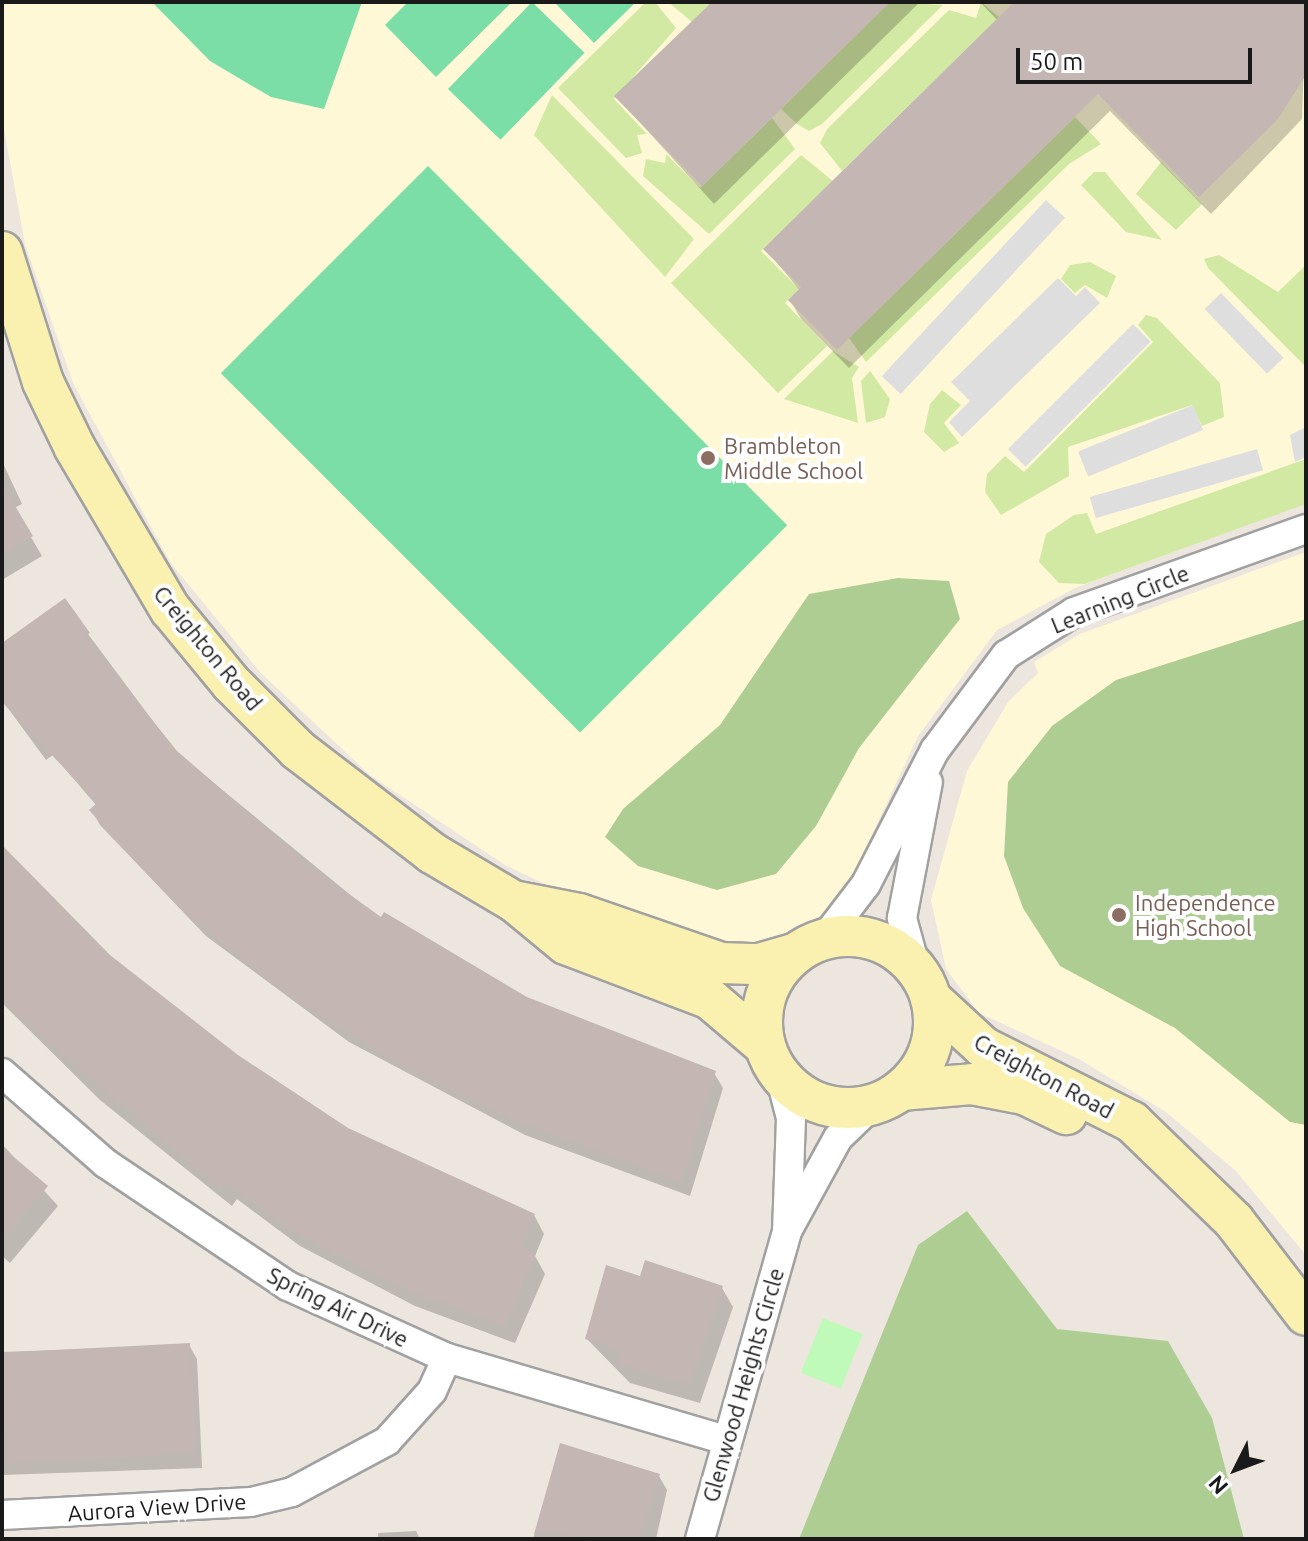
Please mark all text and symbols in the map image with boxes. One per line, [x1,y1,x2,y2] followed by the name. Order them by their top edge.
[1020,32,1256,82] scale bar
[1030,48,1083,75] text: 50 m
[724,432,863,484] place label: Brambleton Middle School
[699,449,717,467] marker: Brambleton Middle School
[1047,559,1193,639] street label: Learning Circle
[148,580,268,716] street label: Creighton Road
[1135,889,1276,940] place label: Independence High School
[1110,906,1128,924] marker: Independence High School
[970,1028,1118,1124] street label: Creighton Road
[263,1262,413,1352] street label: Spring Air Drive
[697,1265,789,1505] street label: Glenwood Heights Circle
[1196,1429,1276,1509] north arrow
[1203,1471,1233,1500] text: N
[67,1488,247,1526] street label: Aurora View Drive

